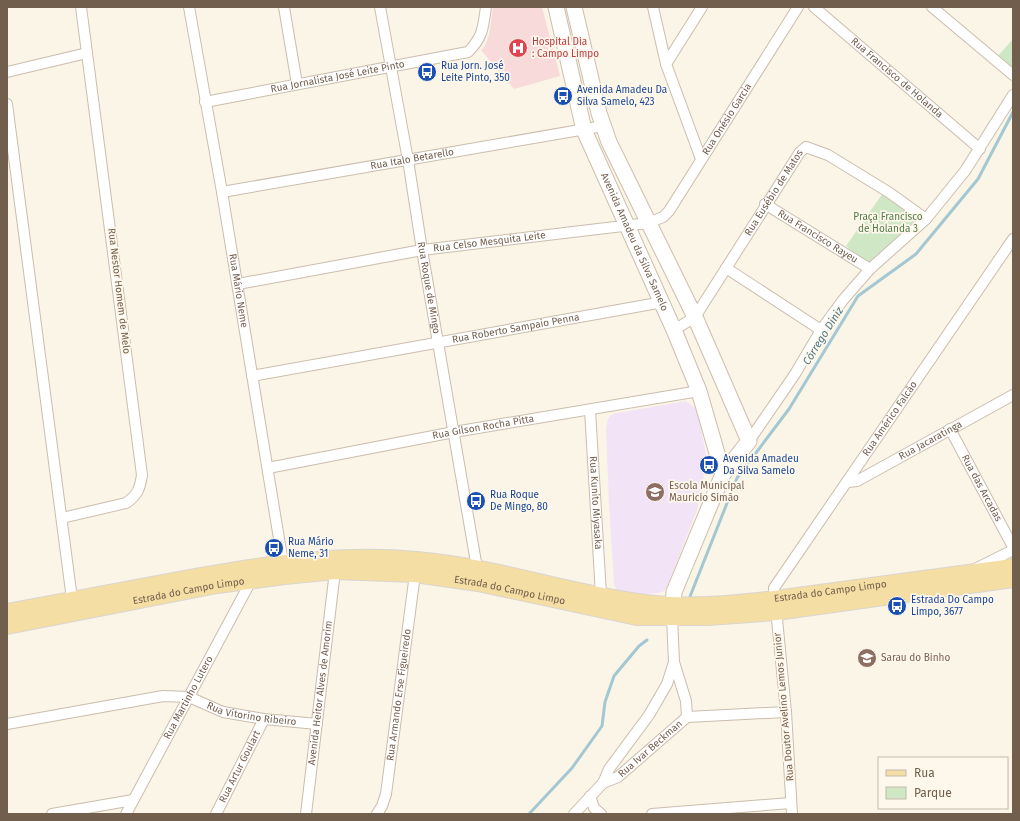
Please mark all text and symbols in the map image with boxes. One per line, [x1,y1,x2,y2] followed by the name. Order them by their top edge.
[848,35,945,121] street label: Rua Francisco de Holanda
[532,36,599,60] place label: Hospital Dia : Campo Limpo
[507,37,529,59] hospital icon: Hospital Dia : Campo Limpo
[270,58,406,95] street label: Rua Jornalista José Leite Pinto
[441,60,510,84] place label: Rua Jorn. José Leite Pinto, 350
[416,61,438,83] bus stop icon: Rua Jorn. José Leite Pinto, 350
[700,81,754,157] street label: Rua Onésio Garcia
[577,84,667,108] place label: Avenida Amadeu Da Silva Samelo, 423
[552,85,574,107] bus stop icon: Avenida Amadeu Da Silva Samelo, 423
[370,146,455,172] street label: Rua Italo Betarello
[742,147,806,238] street label: Rua Eusébio de Matos
[598,171,671,313] street label: Avenida Amadeu da Silva Samelo
[775,207,860,266] street label: Rua Francisco Rayeu
[853,211,923,235] park label: Praça Francisco de Holanda 3
[105,227,133,355] street label: Rua Nestor Homem de Melo
[433,229,546,255] street label: Rua Celso Mesquita Leite
[415,241,442,335] street label: Rua Roque de Mingo
[226,253,250,329] street label: Rua Mário Neme
[800,304,846,367] water label: Córrego Diniz
[451,311,580,346] street label: Rua Roberto Sampaio Penna
[860,379,920,458] street label: Rua Américo Falcão
[431,413,535,442] street label: Rua Gilson Rocha Pitta
[897,418,964,463] street label: Rua Jacaratinga
[723,453,799,477] place label: Avenida Amadeu Da Silva Samelo
[959,453,1004,524] street label: Rua das Arcadas
[698,454,720,476] bus stop icon: Avenida Amadeu Da Silva Samelo
[587,456,604,550] street label: Rua Kunito Miyasaka
[669,480,744,504] place label: Escola Municipal Mauricio Simão
[644,481,666,503] school or university icon: Escola Municipal Mauricio Simão
[490,489,548,513] place label: Rua Roque De Mingo, 80
[465,490,487,512] bus stop icon: Rua Roque De Mingo, 80
[288,536,334,560] place label: Rua Mário Neme, 31
[263,537,285,559] bus stop icon: Rua Mário Neme, 31
[453,574,567,608] street label: Estrada do Campo Limpo
[132,575,245,607] street label: Estrada do Campo Limpo
[773,578,888,605] street label: Estrada do Campo Limpo
[911,594,994,618] place label: Estrada Do Campo Limpo, 3677
[886,595,908,617] bus stop icon: Estrada Do Campo Limpo, 3677
[306,620,335,766] street label: Avenida Heitor Alves de Amorim
[384,628,414,762] street label: Rua Armando Erse Figueiredo
[772,632,796,782] street label: Rua Doutor Avelino Lemos Junior
[856,647,878,669] school or university icon: Sarau do Binho
[881,652,950,664] place label: Sarau do Binho
[161,654,216,741] street label: Rua Martinho Lutero
[205,700,297,728] street label: Rua Vitorino Ribeiro
[616,718,685,780] street label: Rua Ivar Beckman
[217,728,263,805] street label: Rua Artur Goulart
[878,757,1008,809] legend
[914,766,935,780] text: Rua
[914,786,952,800] text: Parque

